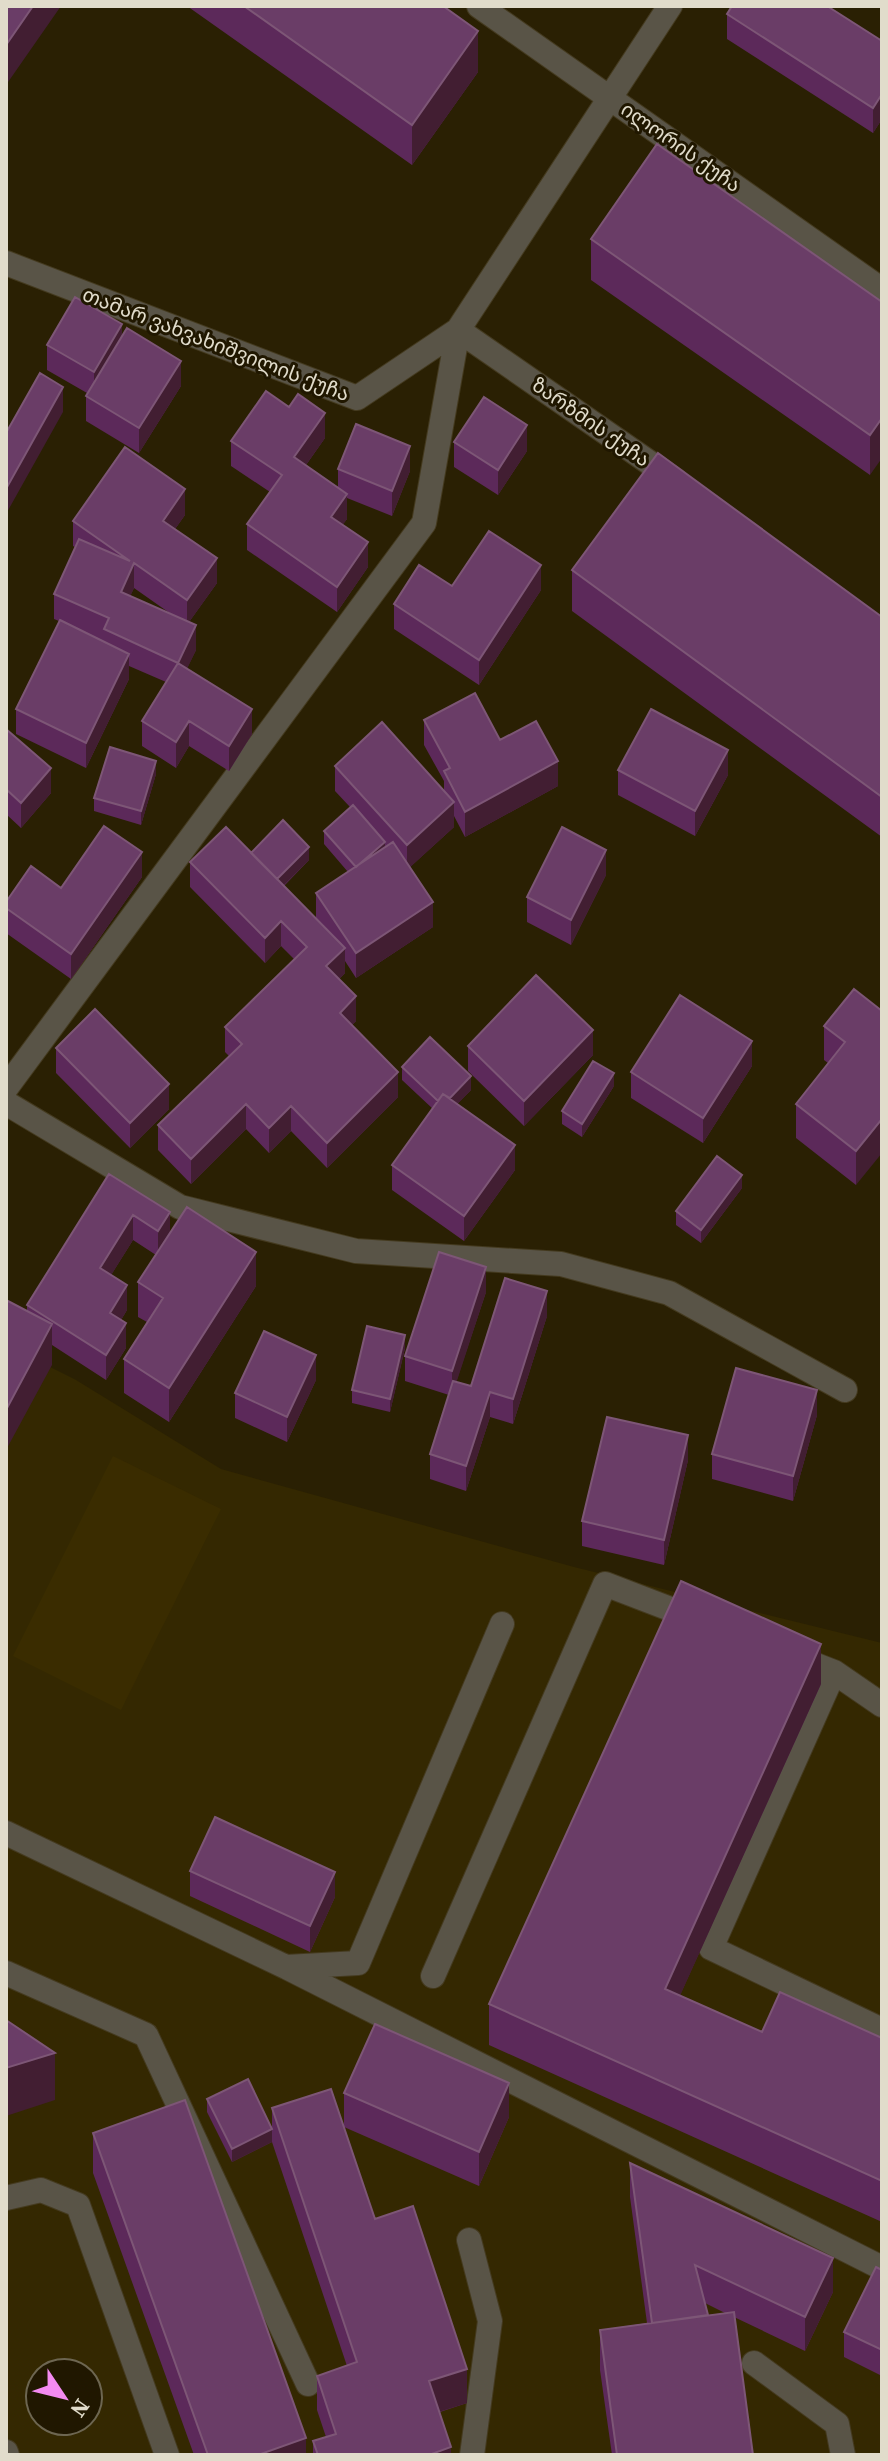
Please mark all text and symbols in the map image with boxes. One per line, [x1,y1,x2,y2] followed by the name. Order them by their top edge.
[615,95,747,199] street label: ილორის ქუჩა
[79,280,353,408] street label: თამარ ვახვახიშვილის ქუჩა
[526,371,656,473] street label: ზარზმის ქუჩა
[24,2357,104,2437] north arrow
[63,2393,97,2424] text: N

